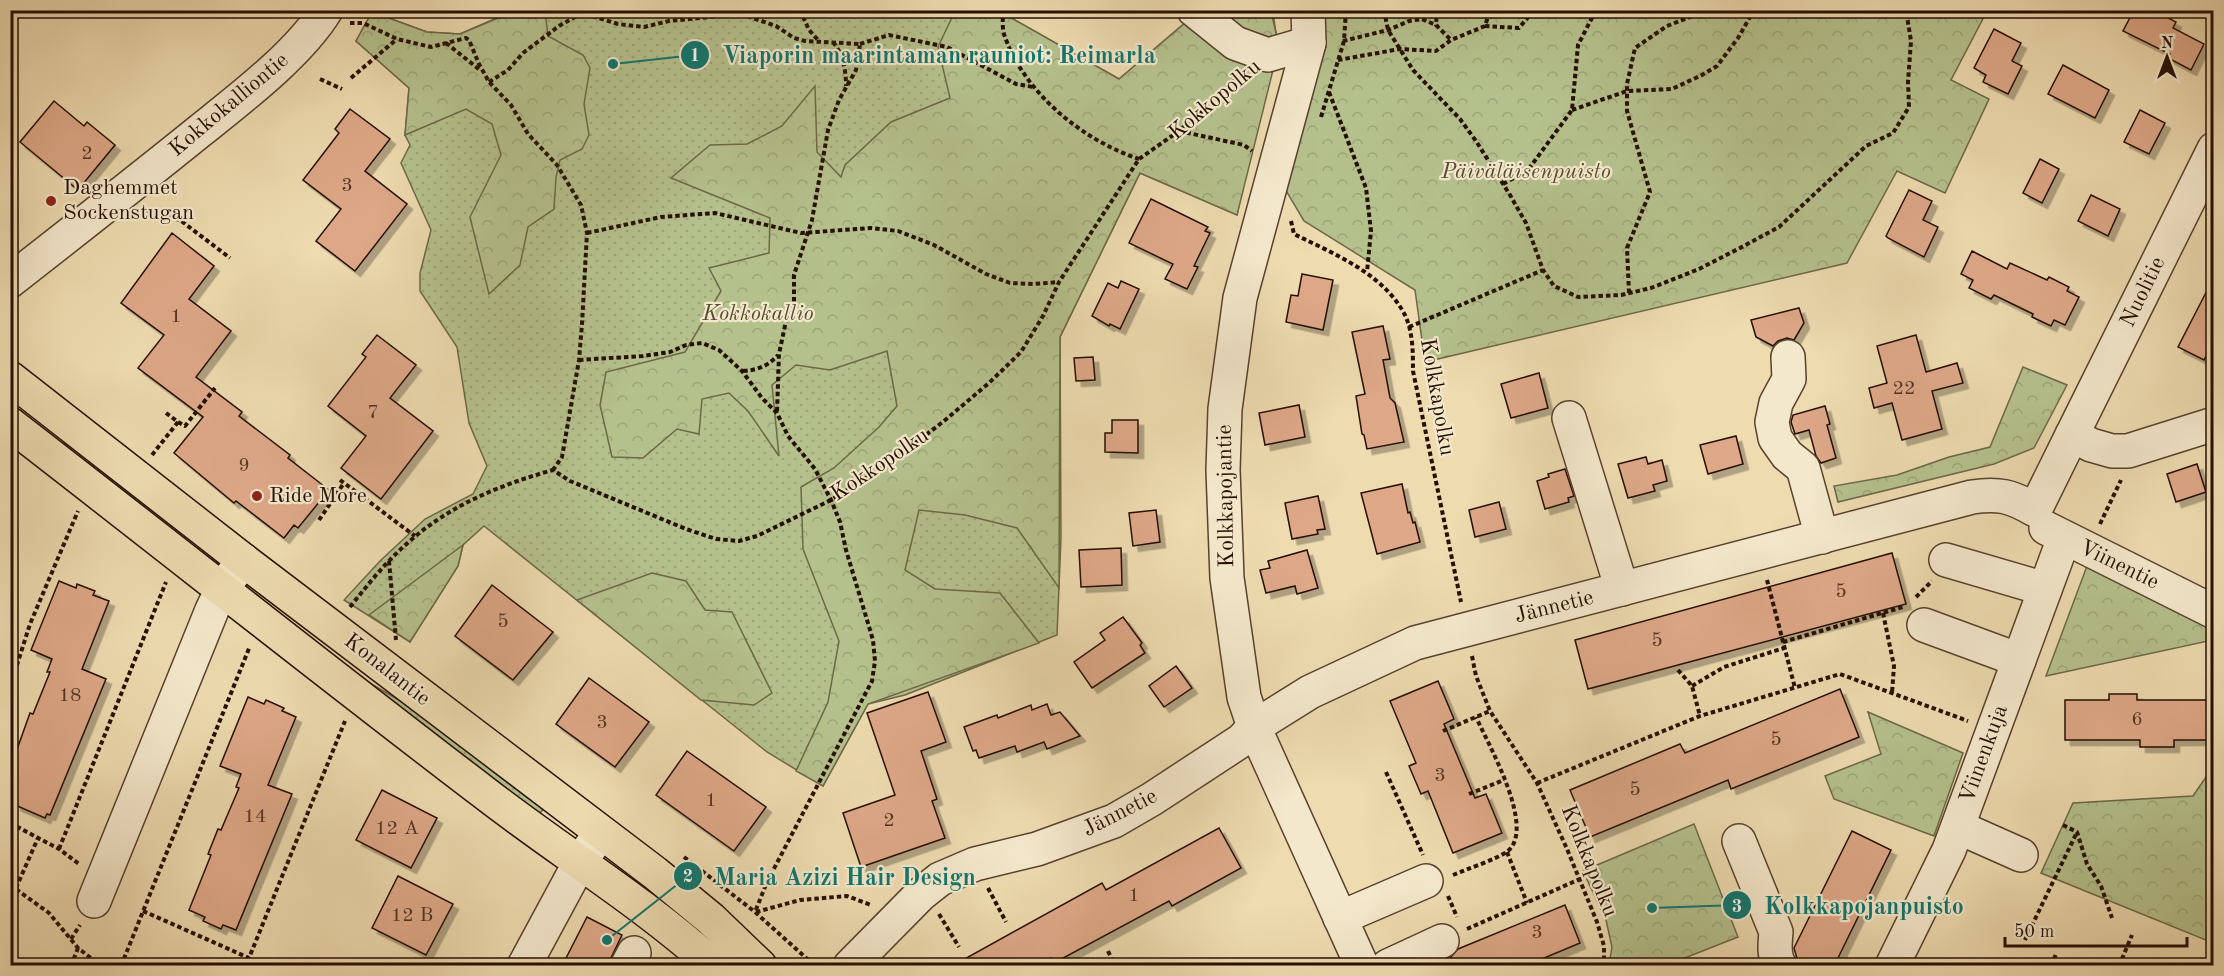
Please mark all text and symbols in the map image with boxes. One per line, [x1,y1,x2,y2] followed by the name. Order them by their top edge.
[2137,27,2197,87] north arrow
[680,34,1168,76] callout: Viaporin maarintaman rauniot: Reimarla
[2161,36,2174,52] text: N
[722,45,1156,69] text: Viaporin maarintaman rauniot: Reimarla
[690,47,700,65] text: 1
[165,49,293,161] street label: Kokkokalliontie
[1165,55,1265,145] street label: Kokkopolku
[81,144,93,164] house number: 2
[1440,161,1611,183] park label: Päiväläisenpuisto
[341,176,353,196] house number: 3
[63,177,194,224] place label: Daghemmet Sockenstugan
[44,194,58,208] marker: Daghemmet Sockenstugan
[2117,253,2169,331] street label: Nuolitie
[701,303,814,325] park label: Kokkokallio
[170,307,182,327] house number: 1
[1416,337,1458,458] street label: Kolkkapolku
[1892,379,1916,399] house number: 22
[367,403,379,423] house number: 7
[827,424,933,506] street label: Kokkopolku
[1214,424,1238,568] street label: Kolkkapojantie
[238,456,250,476] house number: 9
[269,485,367,507] place label: Ride More
[250,489,264,503] marker: Ride More
[2076,536,2162,594] street label: Viinentie
[1835,582,1847,602] house number: 5
[1512,587,1596,627] street label: Jännetie
[497,612,509,632] house number: 5
[340,630,434,710] street label: Konalantie
[1651,631,1663,651] house number: 5
[58,686,82,706] house number: 18
[1956,702,2012,806] street label: Viinenkuja
[2131,710,2143,730] house number: 6
[596,713,608,733] house number: 3
[1770,730,1782,750] house number: 5
[1434,766,1446,786] house number: 3
[1629,780,1641,800] house number: 5
[1079,785,1161,841] street label: Jännetie
[705,791,717,811] house number: 1
[1557,802,1622,920] street label: Kolkkapolku
[243,807,267,827] house number: 14
[883,811,895,831] house number: 2
[375,819,419,839] house number: 12 A
[673,855,988,897] callout: Maria Azizi Hair Design
[714,867,976,891] text: Maria Azizi Hair Design
[683,868,693,886] text: 2
[1722,884,1976,926] callout: Kolkkapojanpuisto
[1128,886,1140,906] house number: 1
[1764,896,1964,920] text: Kolkkapojanpuisto
[1732,898,1742,916] text: 3
[391,906,433,926] house number: 12 B
[2005,910,2186,948] scale bar
[1531,923,1543,943] house number: 3
[2014,923,2054,941] text: 50 m

